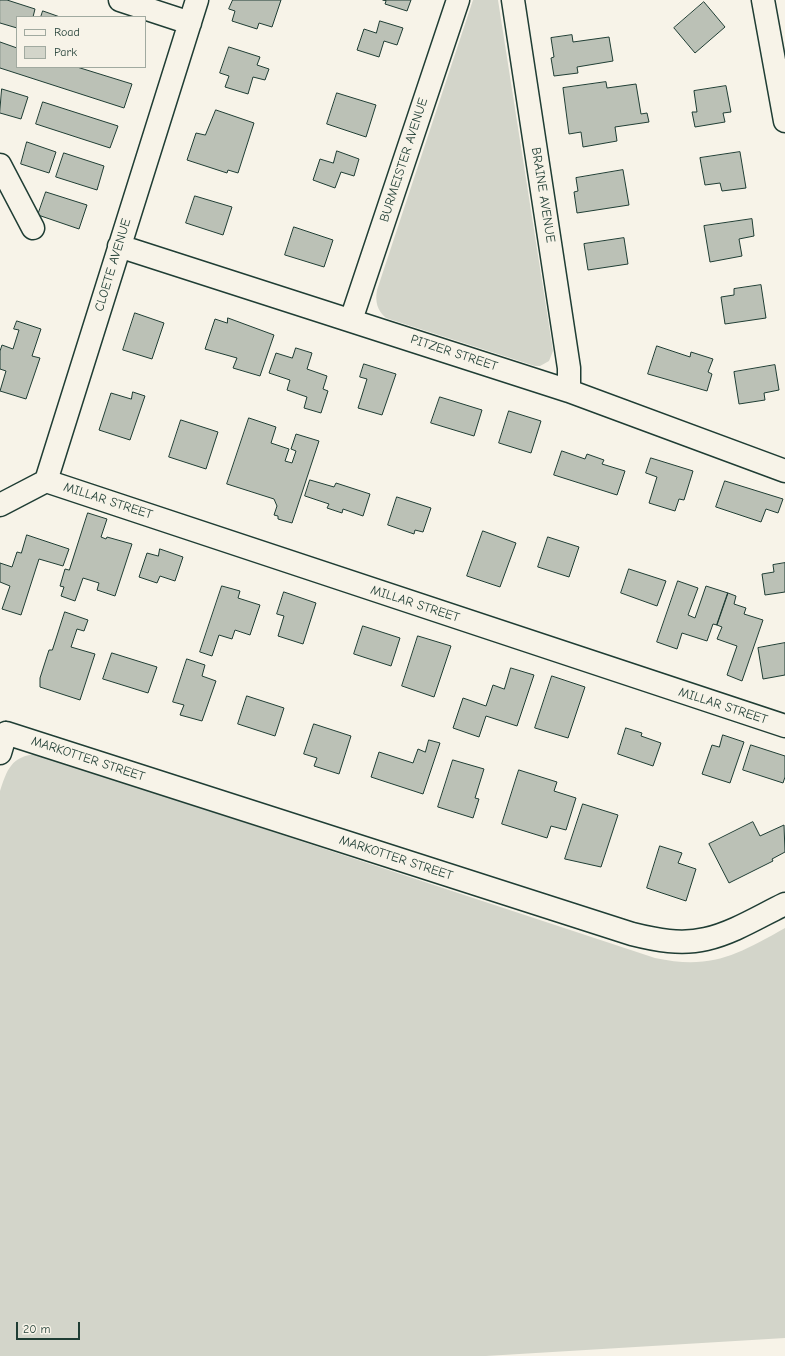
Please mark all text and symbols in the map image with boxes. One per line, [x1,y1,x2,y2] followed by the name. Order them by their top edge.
[16,16,146,68] legend
[54,25,80,39] text: Road
[54,45,77,59] text: Park
[377,96,431,224] street label: BURMEISTER AVENUE
[528,146,558,244] street label: BRAINE AVENUE
[91,217,135,313] street label: CLOETE AVENUE
[408,332,500,374] street label: PITZER STREET
[61,479,155,523] street label: MILLAR STREET
[368,582,462,626] street label: MILLAR STREET
[676,684,770,728] street label: MILLAR STREET
[29,733,147,785] street label: MARKOTTER STREET
[337,832,455,884] street label: MARKOTTER STREET
[18,1314,82,1340] scale bar
[23,1322,51,1336] text: 20 m

